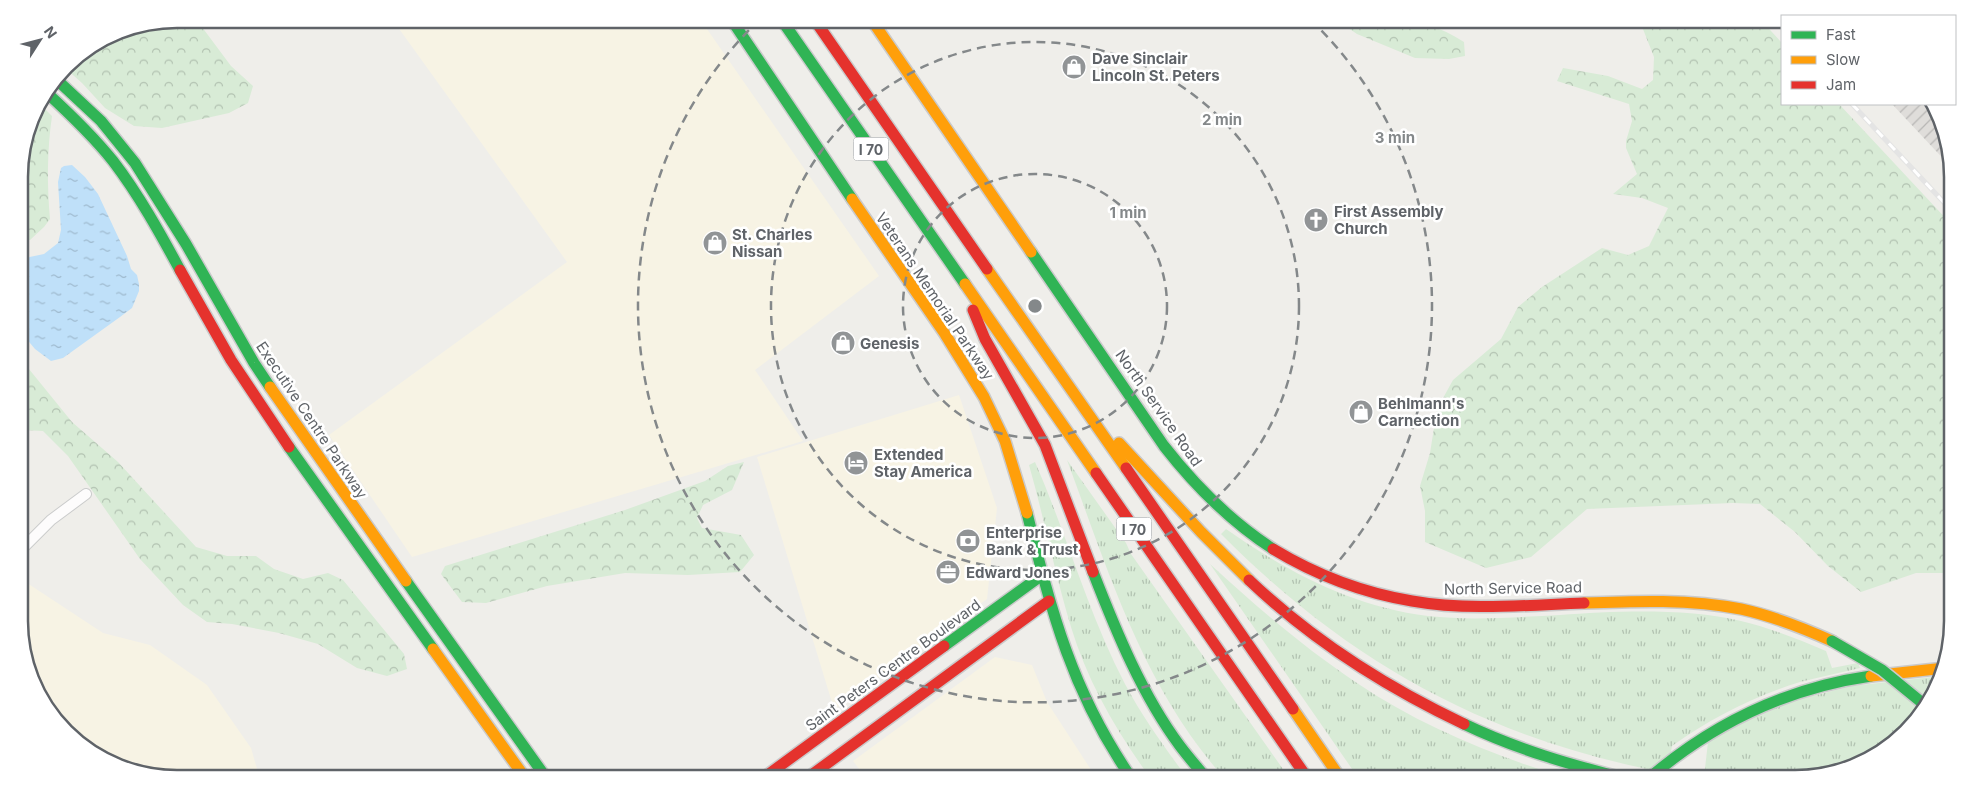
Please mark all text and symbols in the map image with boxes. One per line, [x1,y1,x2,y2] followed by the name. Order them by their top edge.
[15,15,65,65] north arrow
[1781,15,1956,105] legend
[41,23,61,41] text: N
[1826,25,1856,44] text: Fast
[1092,49,1220,85] place label: Dave Sinclair Lincoln St. Peters
[1826,50,1860,69] text: Slow
[1061,54,1087,80] shop icon: Dave Sinclair Lincoln St. Peters
[1826,75,1856,94] text: Jam
[1202,110,1242,129] text: 2 min
[1375,128,1415,147] text: 3 min
[854,138,888,160] road number: I 70
[1334,202,1444,238] place label: First Assembly Church
[1109,203,1147,222] text: 1 min
[1303,207,1329,233] church icon: First Assembly Church
[872,209,999,384] street label: Veterans Memorial Parkway
[732,225,812,261] place label: St. Charles Nissan
[702,230,728,256] shop icon: St. Charles Nissan
[1026,297,1044,315] centre of rings
[830,330,856,356] shop icon: Genesis
[860,334,919,353] place label: Genesis
[252,338,372,503] street label: Executive Centre Parkway
[1112,346,1206,470] street label: North Service Road
[1378,394,1464,430] place label: Behlmann's Carnection
[1348,399,1374,425] shop icon: Behlmann's Carnection
[874,445,972,481] place label: Extended Stay America
[843,450,869,476] hotel icon: Extended Stay America
[1116,518,1152,540] road number: I 70
[986,523,1079,559] place label: Enterprise Bank & Trust
[955,528,981,554] bank icon: Enterprise Bank & Trust
[935,559,961,585] office icon: Edward Jones
[966,563,1069,582] place label: Edward Jones
[1444,577,1582,599] street label: North Service Road
[802,595,984,735] street label: Saint Peters Centre Boulevard

